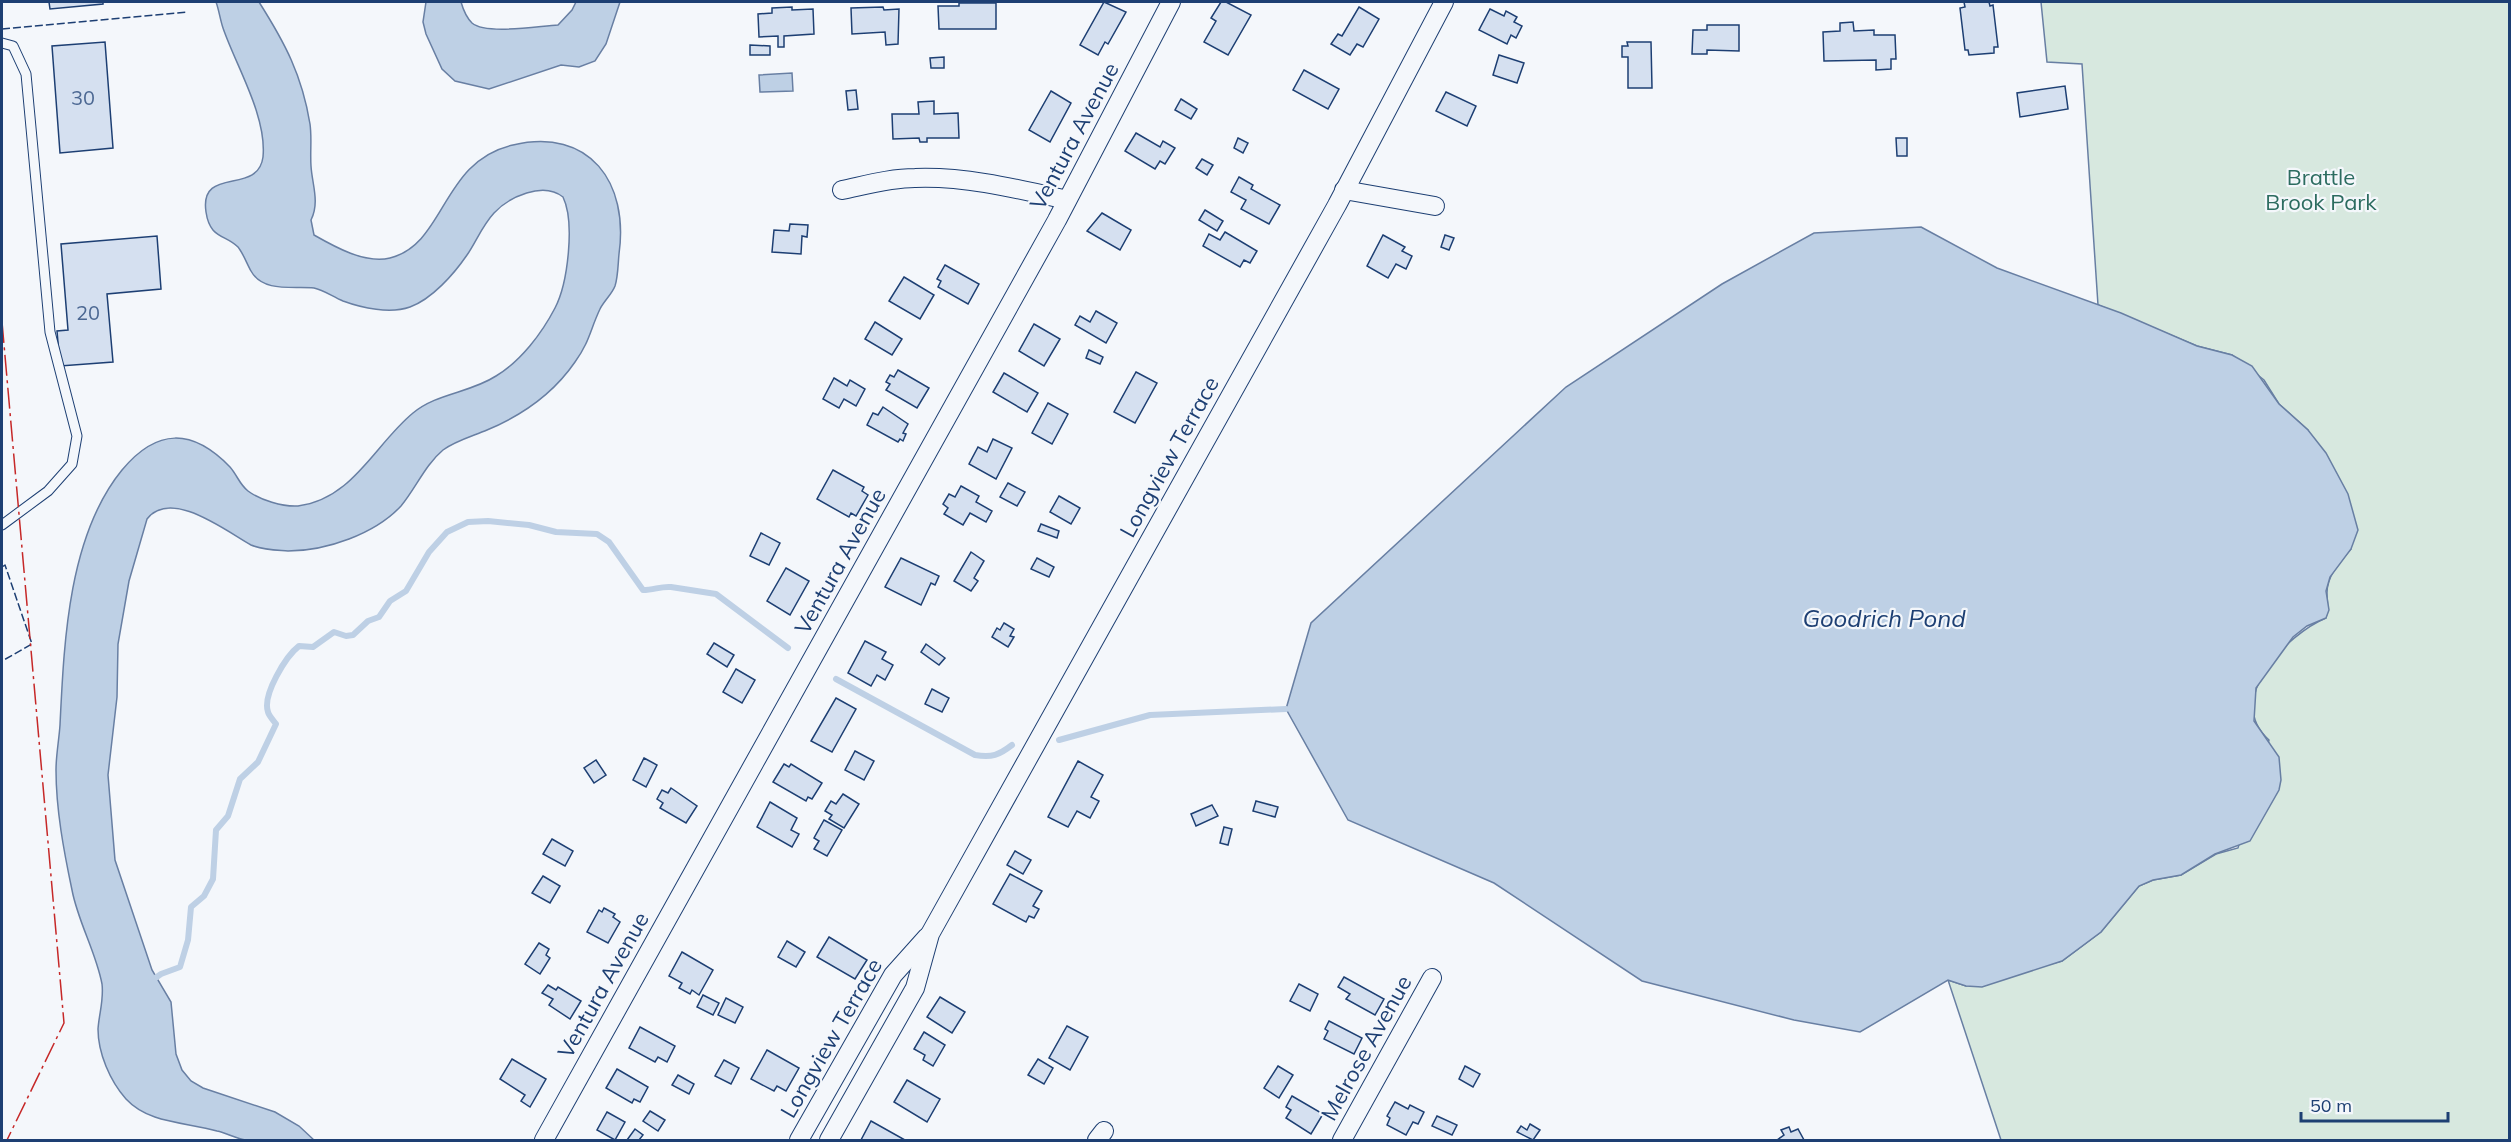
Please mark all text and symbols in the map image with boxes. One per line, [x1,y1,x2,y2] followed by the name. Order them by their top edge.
[1023,58,1125,214] street label: Ventura Avenue
[71,85,95,110] house number: 30
[2265,163,2377,216] park label: Brattle Brook Park
[76,300,100,325] house number: 20
[1113,372,1225,542] street label: Longview Terrace
[788,483,892,639] street label: Ventura Avenue
[1802,603,1966,633] water label: Goodrich Pond
[551,907,655,1063] street label: Ventura Avenue
[774,953,888,1123] street label: Longview Terrace
[1315,970,1417,1126] street label: Melrose Avenue
[2301,1085,2448,1123] scale bar
[2310,1094,2352,1117] text: 50 m

